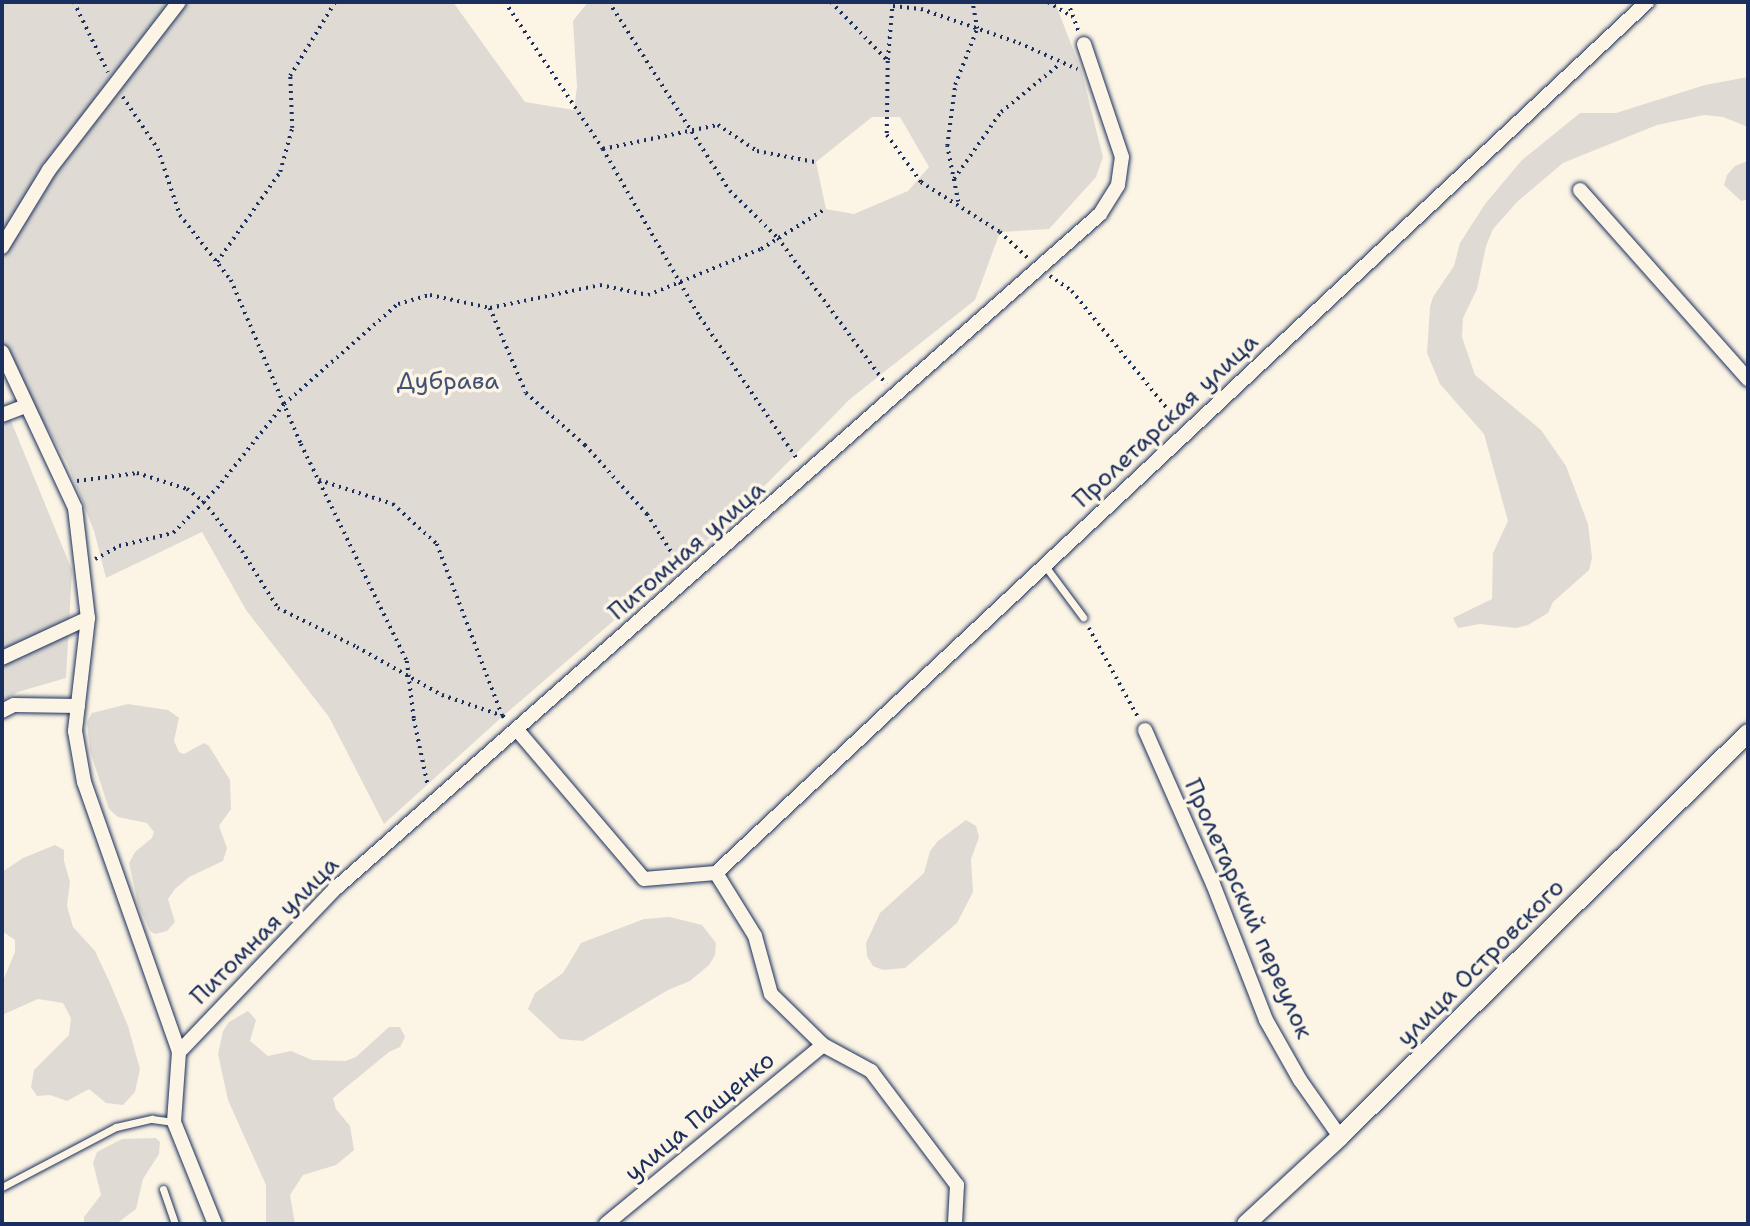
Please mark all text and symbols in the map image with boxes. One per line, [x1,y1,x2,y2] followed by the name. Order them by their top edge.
[1067,328,1265,514] street label: Пролетарская улица
[397,368,499,396] park label: Дубрава
[603,475,771,627] street label: Питомная улица
[1178,775,1318,1043] street label: Пролетарский переулок
[185,851,345,1011] street label: Питомная улица
[1391,873,1571,1053] street label: улица Островского
[619,1046,781,1188] street label: улица Пащенко

